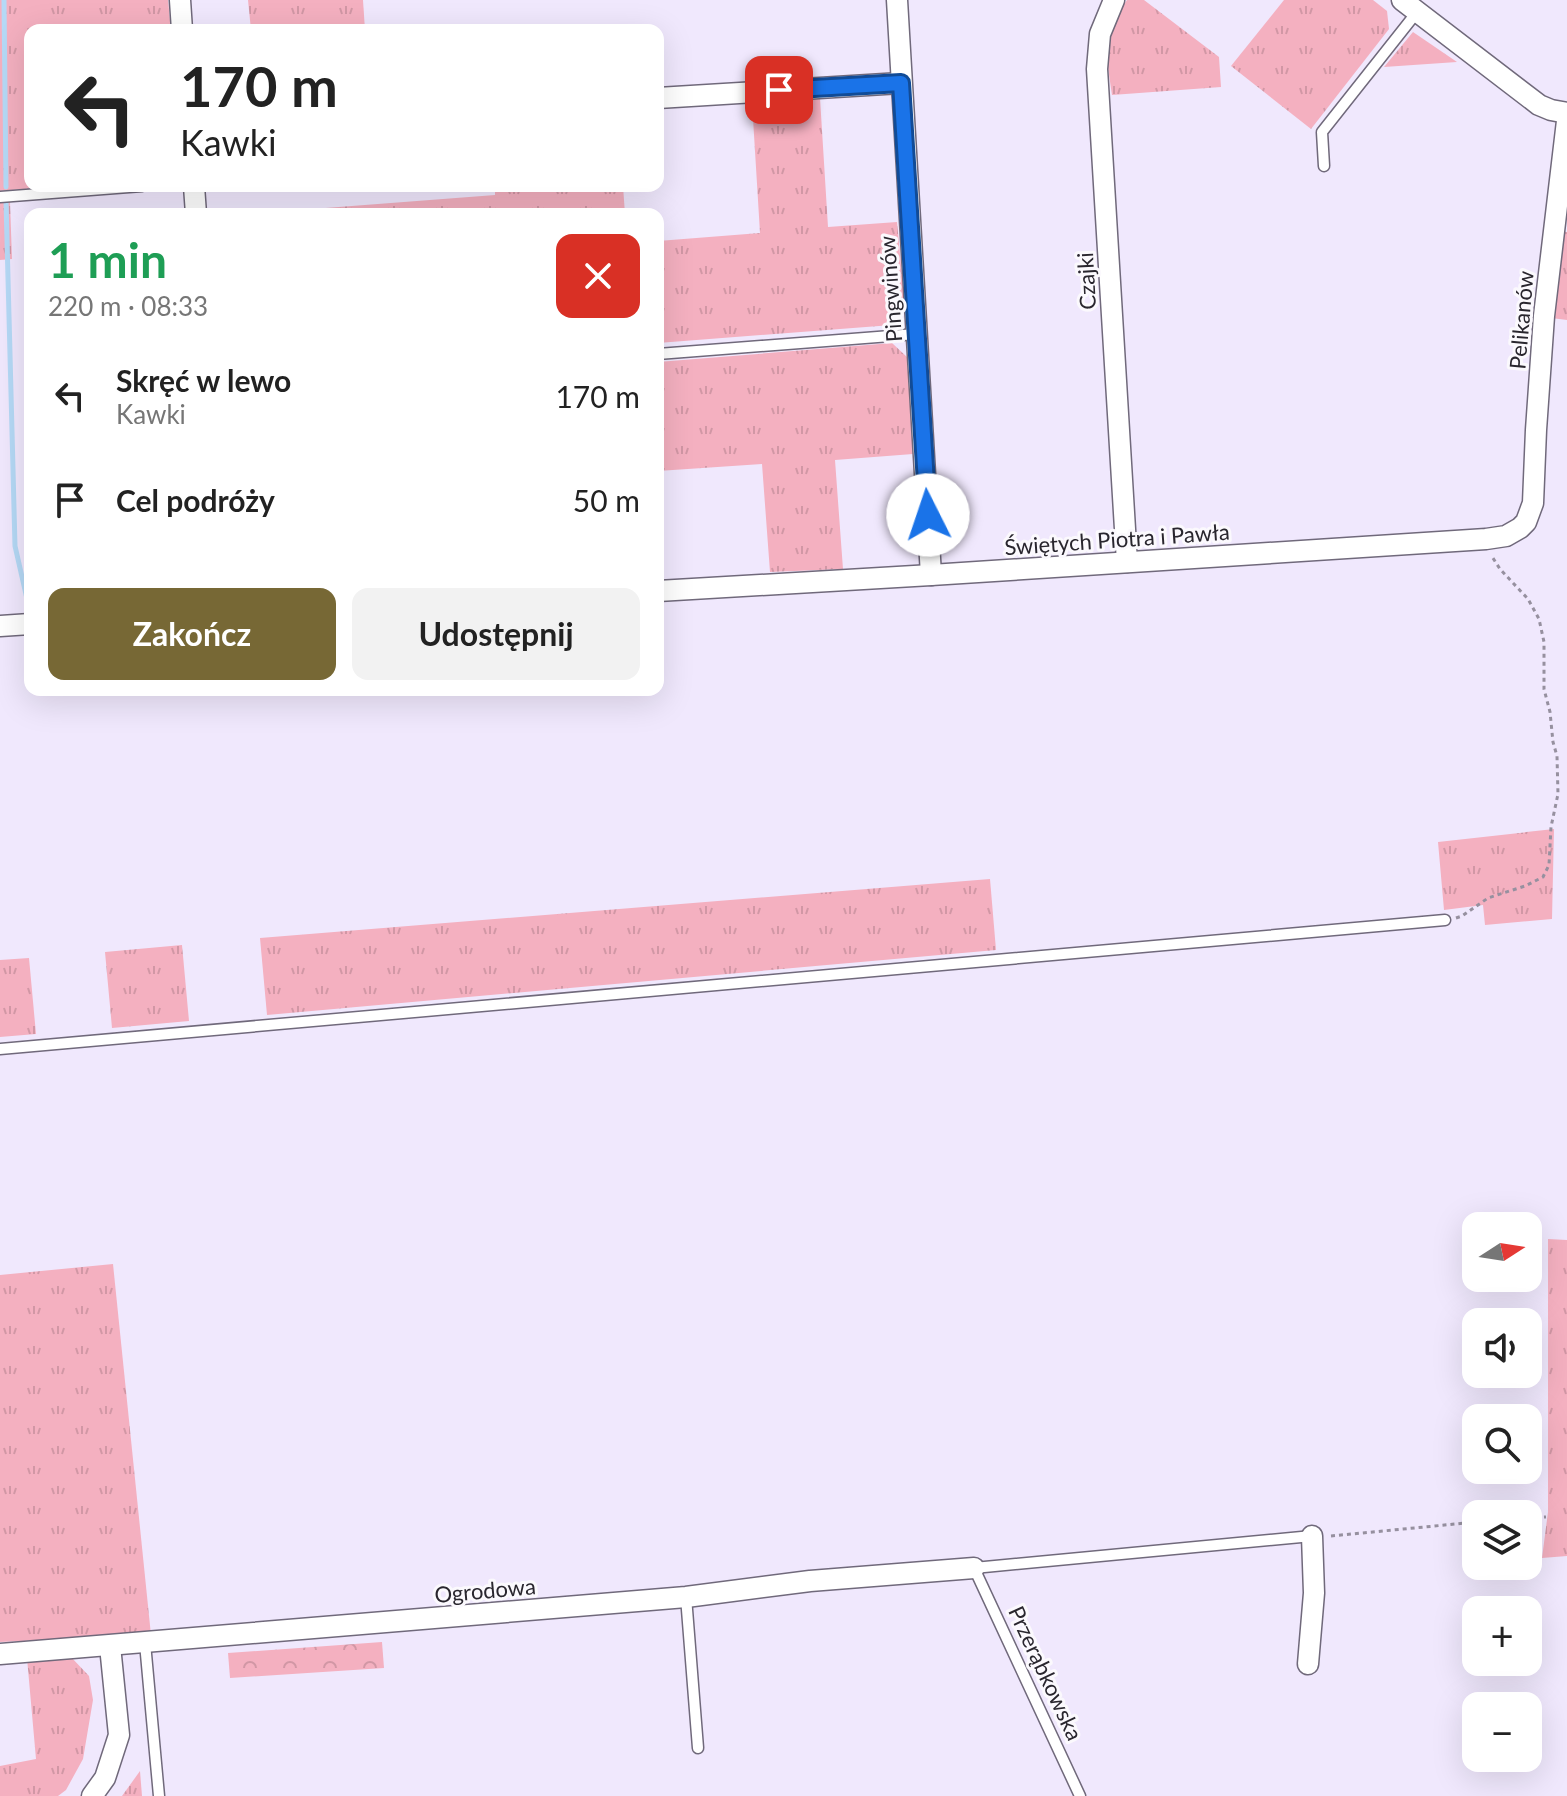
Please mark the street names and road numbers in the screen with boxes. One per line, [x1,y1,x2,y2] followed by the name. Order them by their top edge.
[873,235,907,343] street label: Pingwinów
[1071,252,1101,310] street label: Czajki
[1503,270,1539,370] street label: Pelikanów
[1004,518,1230,560] street label: Świętych Piotra i Pawła
[433,1572,537,1608] street label: Ogrodowa
[1003,1602,1089,1744] street label: Przerąbkowska

